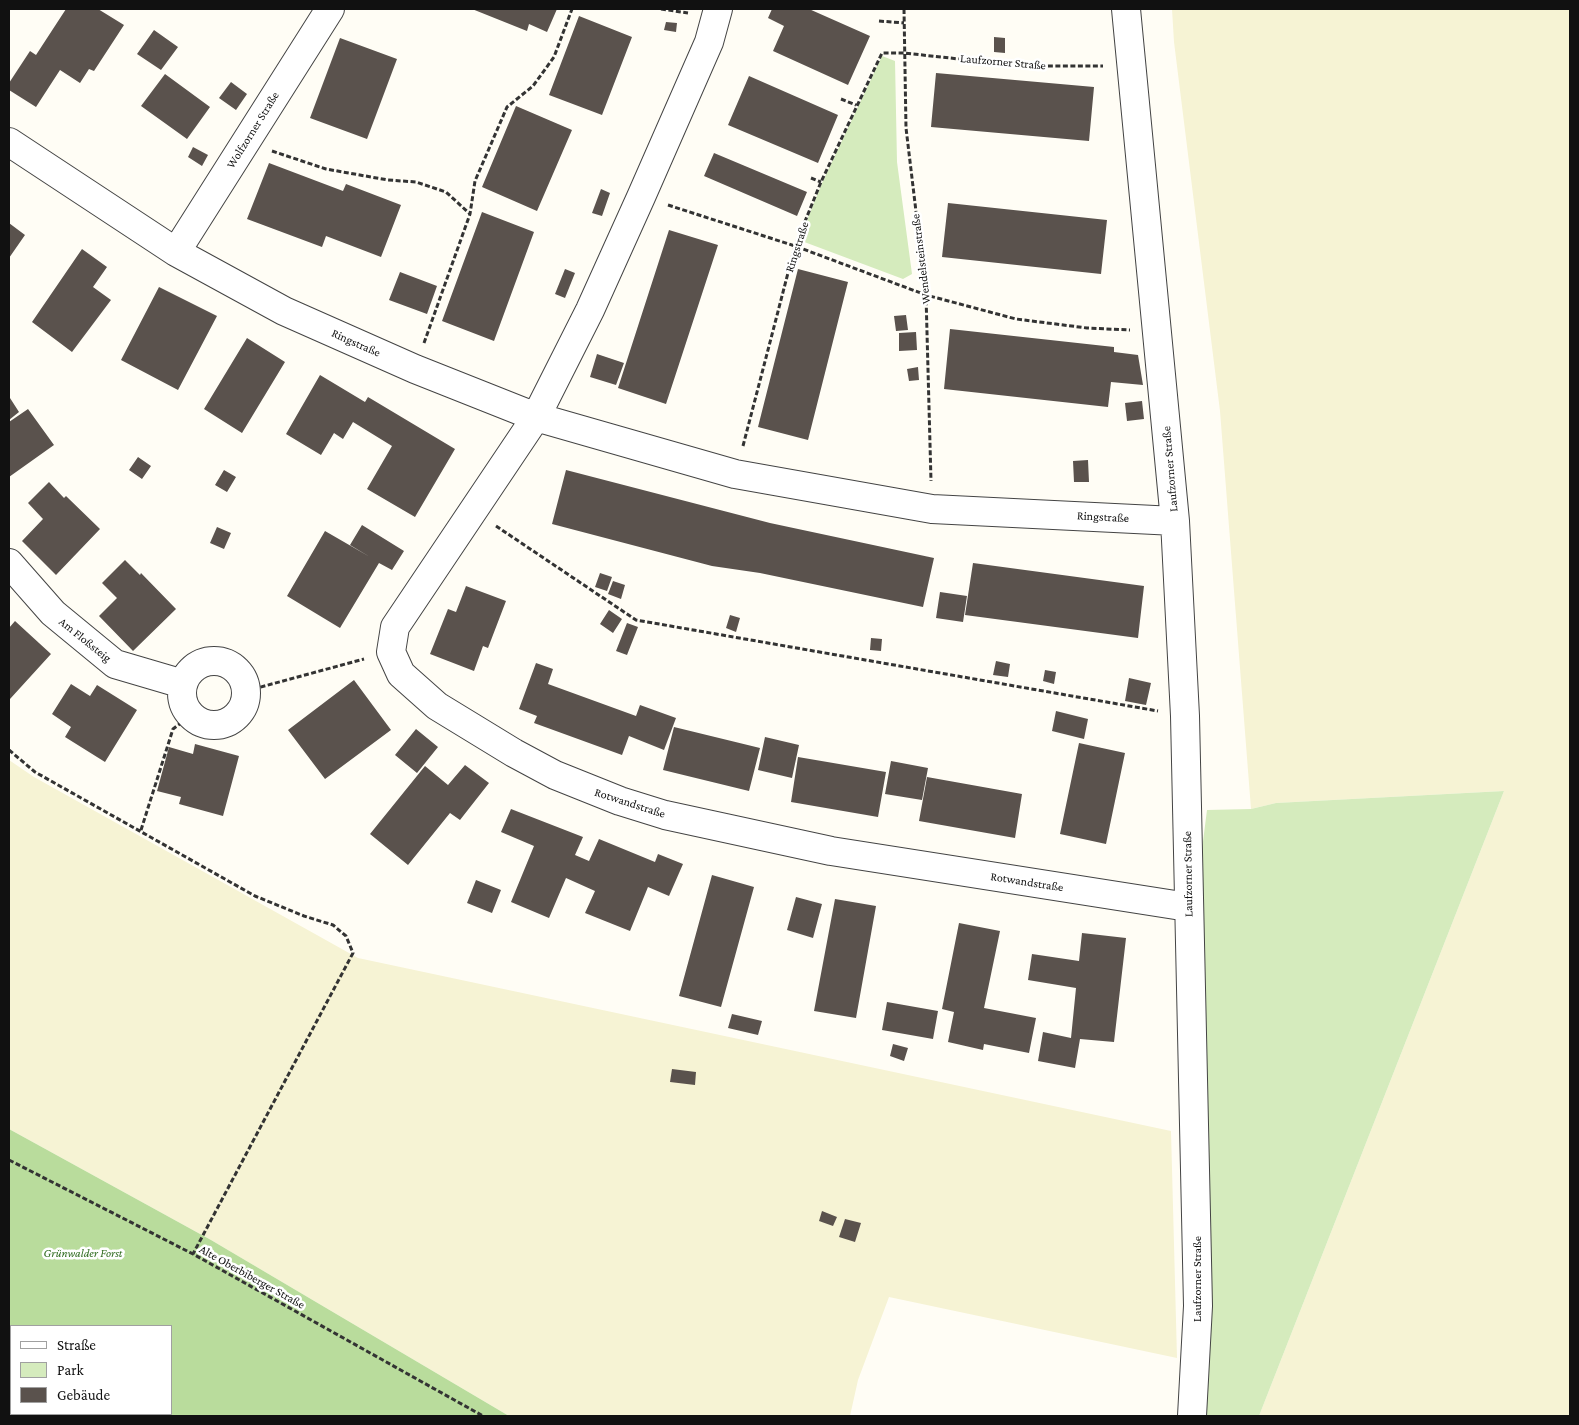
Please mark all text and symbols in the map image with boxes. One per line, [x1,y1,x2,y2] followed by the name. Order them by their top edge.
[959,51,1047,73] street label: Laufzorner Straße
[224,89,282,171] street label: Wolfzorner Straße
[908,213,934,305] street label: Wendelsteinstraße
[782,220,812,274] street label: Ringstraße
[329,326,383,360] street label: Ringstraße
[1159,425,1181,513] street label: Laufzorner Straße
[1077,508,1129,526] street label: Ringstraße
[56,615,114,665] street label: Am Floßsteig
[593,785,667,821] street label: Rotwandstraße
[1180,831,1196,917] street label: Laufzorner Straße
[990,869,1064,895] street label: Rotwandstraße
[1190,1236,1204,1322] street label: Laufzorner Straße
[197,1242,307,1312] street label: Alte Oberbiberger Straße
[44,1246,122,1260] park label: Grünwalder Forst
[10,1325,172,1415] legend
[57,1337,96,1353] text: Straße
[57,1362,84,1378] text: Park
[57,1387,110,1403] text: Gebäude

